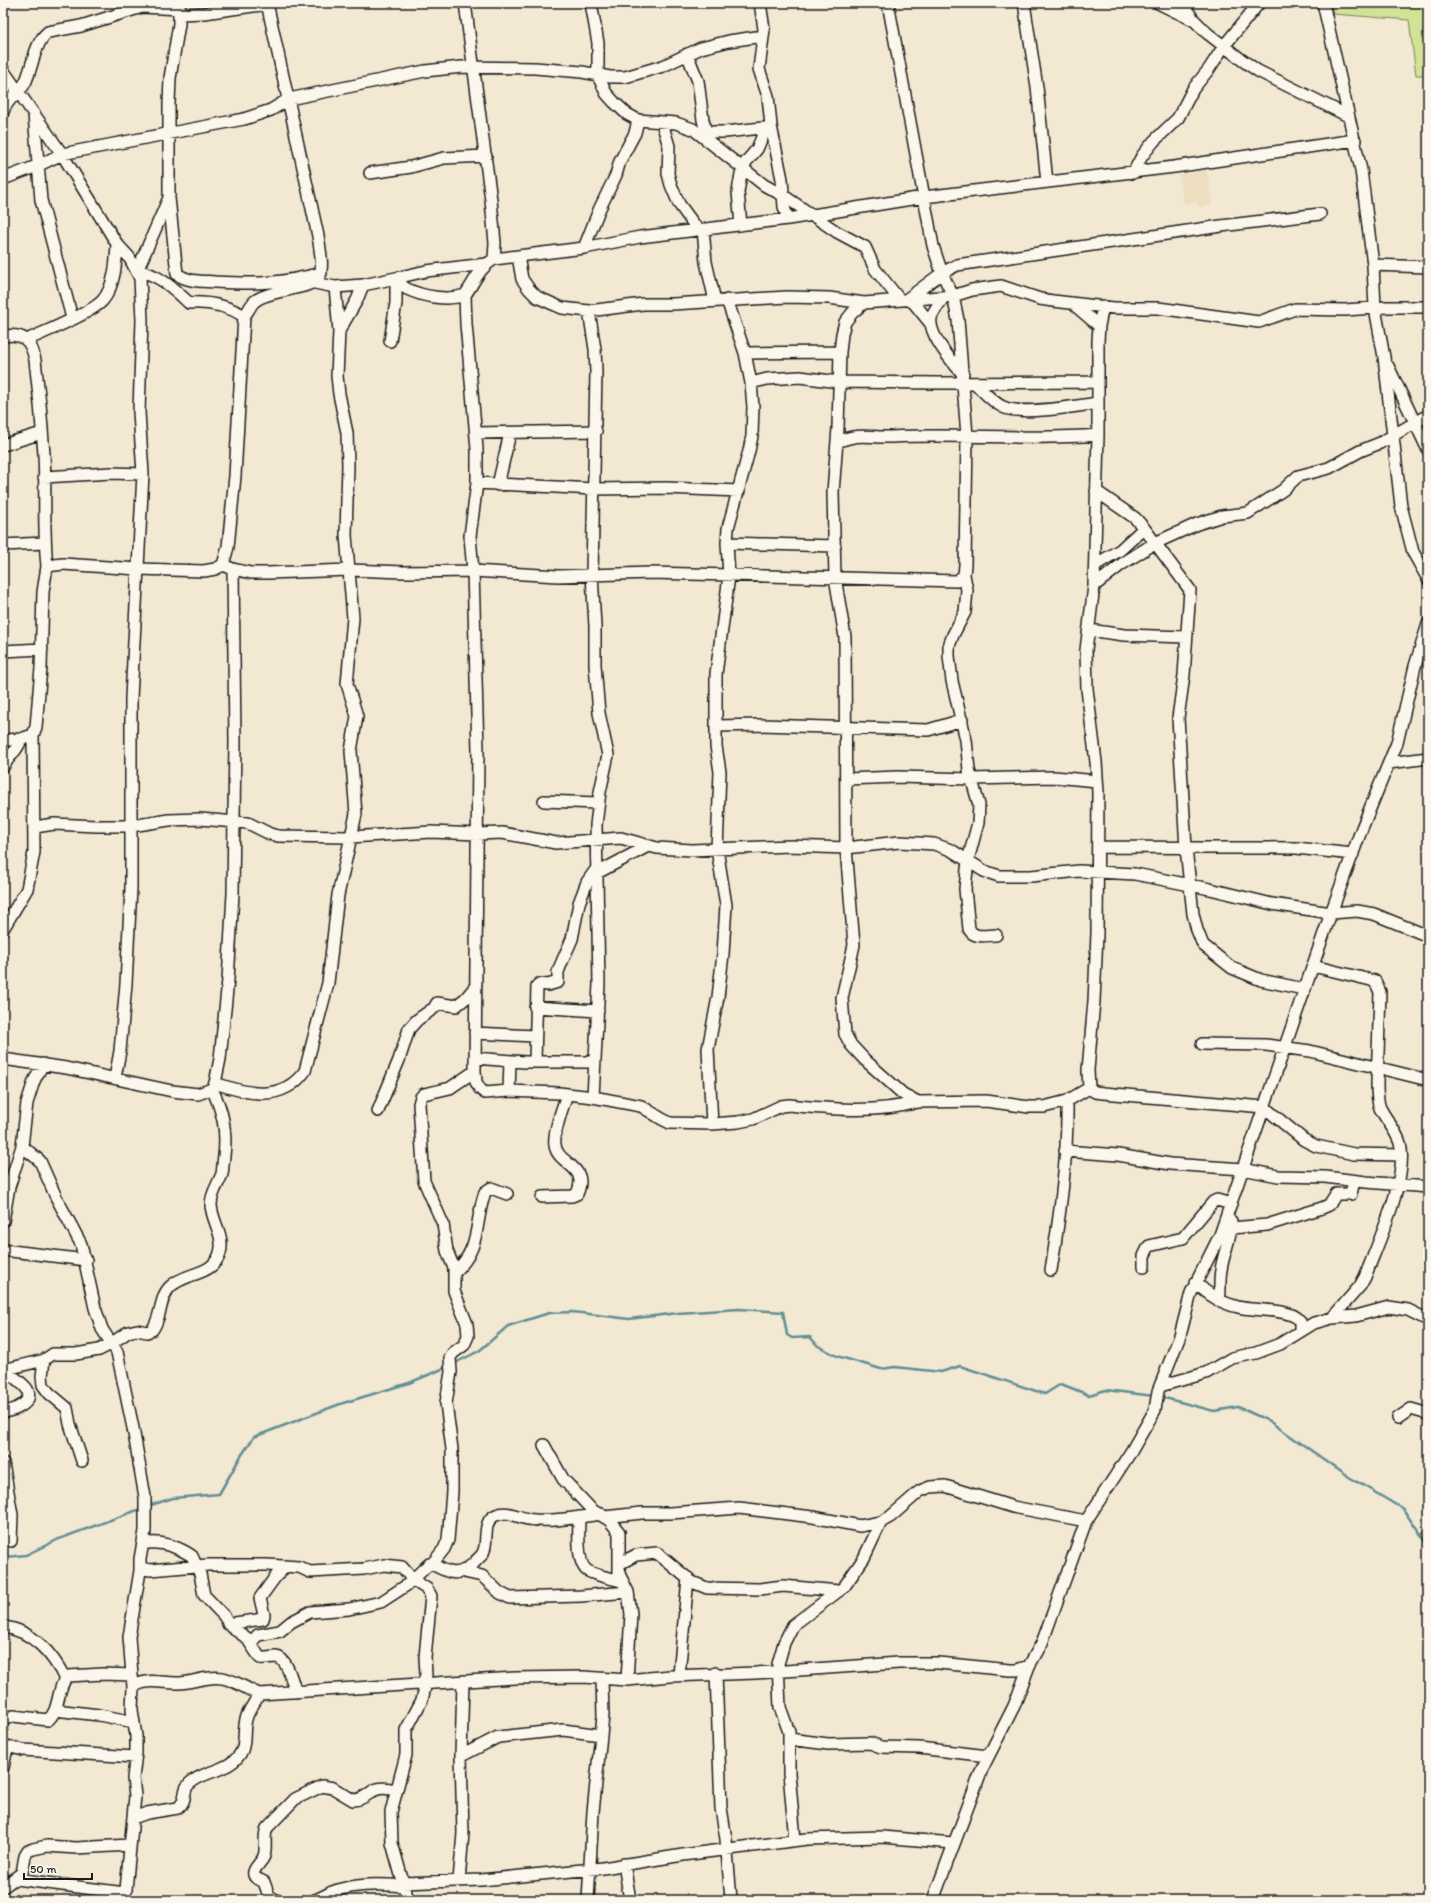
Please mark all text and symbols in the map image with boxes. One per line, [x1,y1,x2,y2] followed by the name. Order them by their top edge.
[24,1855,92,1881] scale bar
[30,1862,56,1876] text: 50 m

